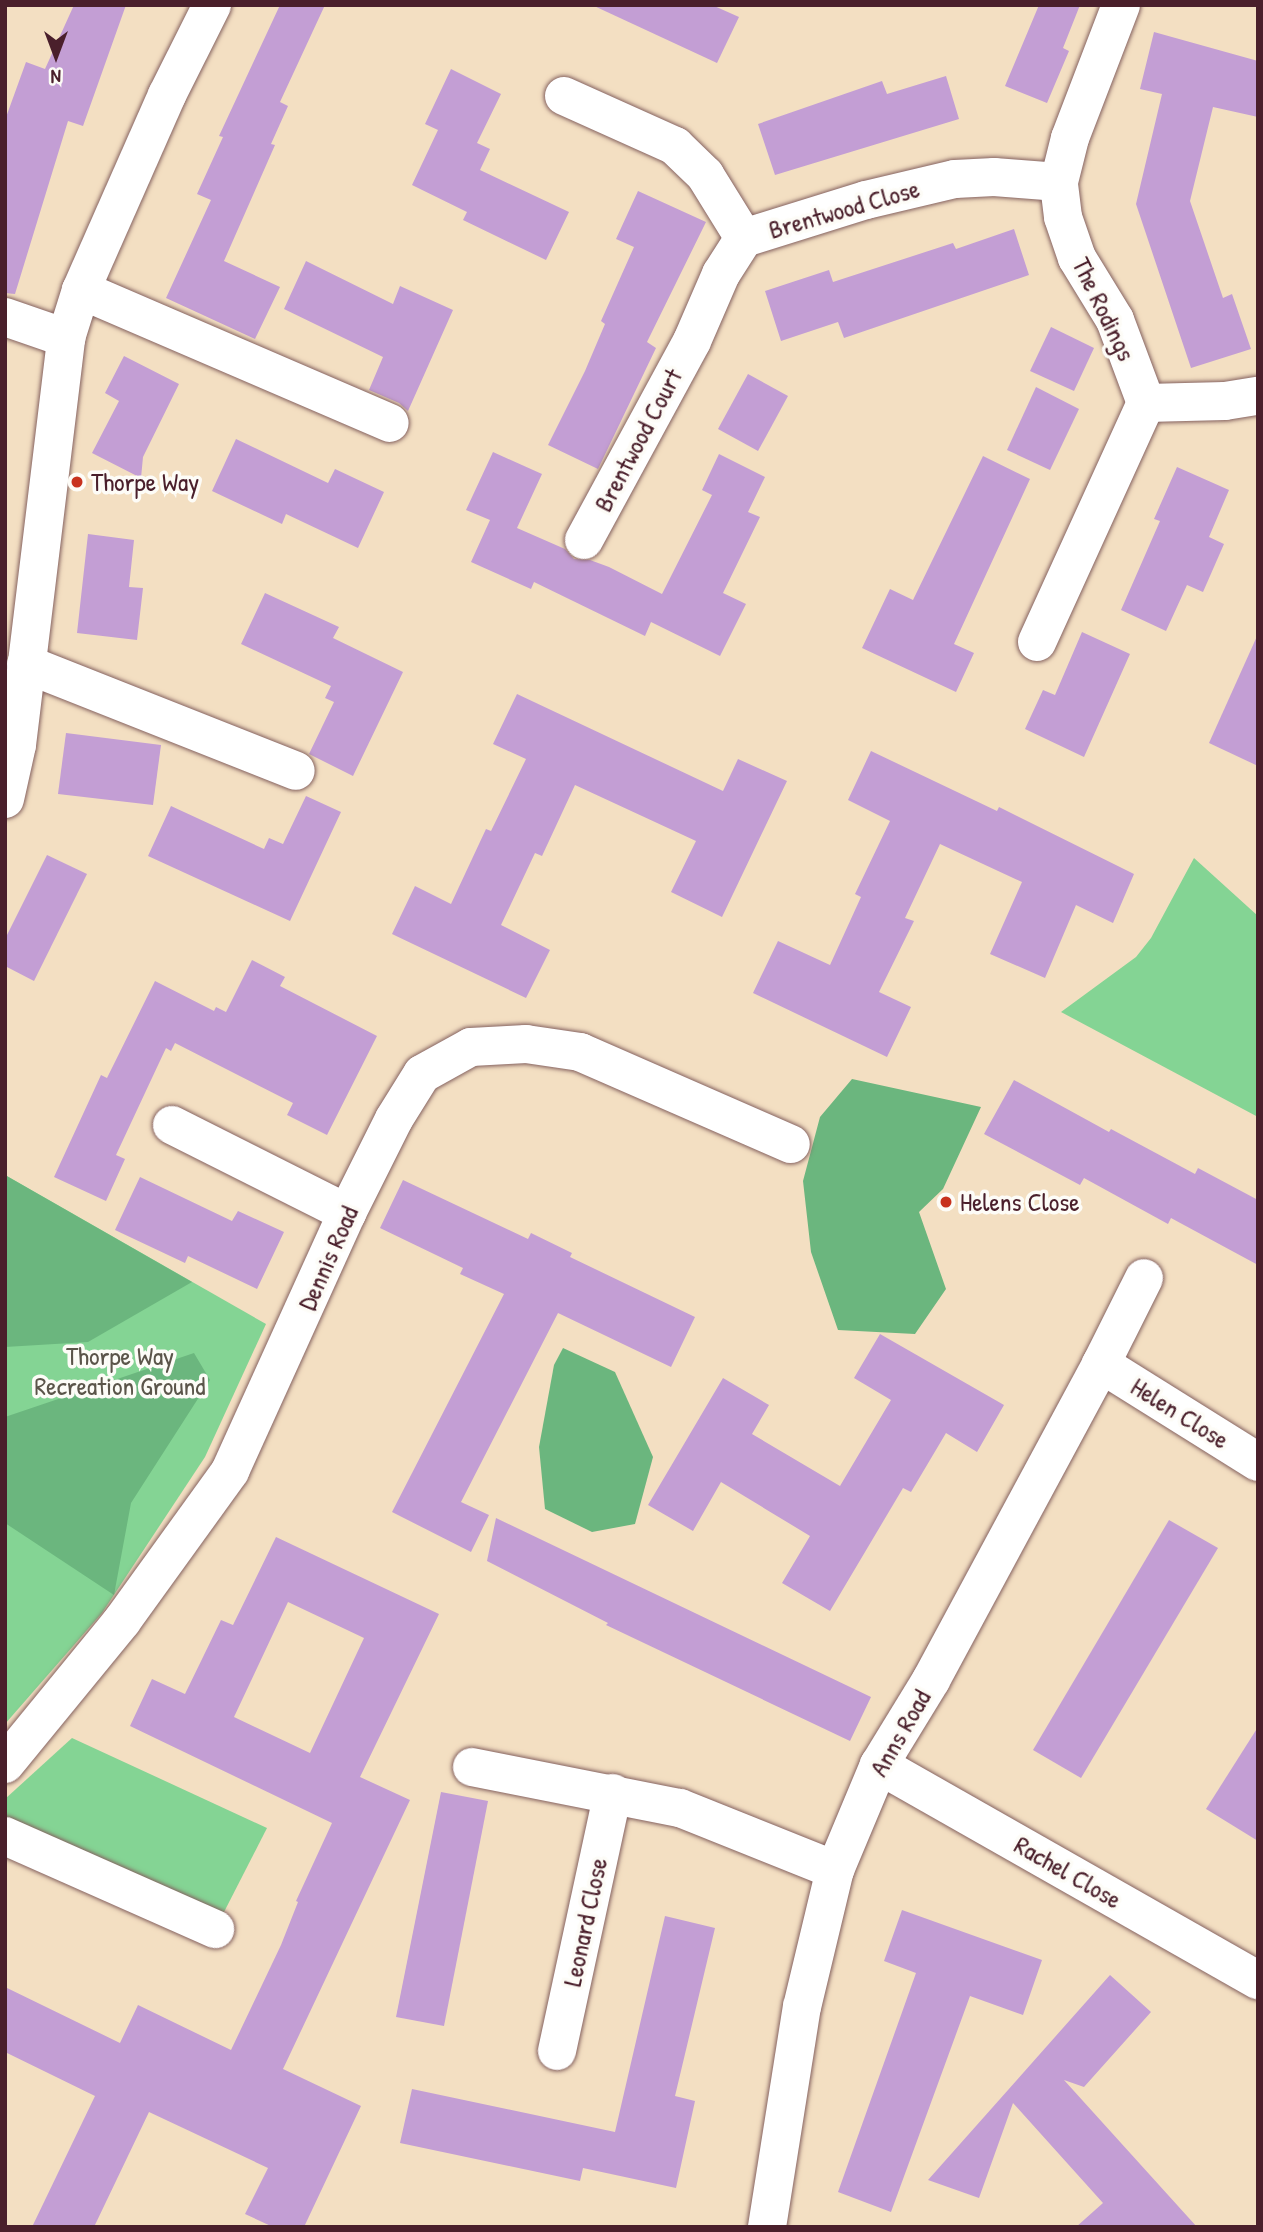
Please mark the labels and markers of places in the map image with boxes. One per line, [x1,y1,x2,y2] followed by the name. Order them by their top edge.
[91,466,199,498] place label: Thorpe Way
[69,474,85,490] marker: Thorpe Way
[960,1186,1080,1218] place label: Helens Close
[938,1194,954,1210] marker: Helens Close

